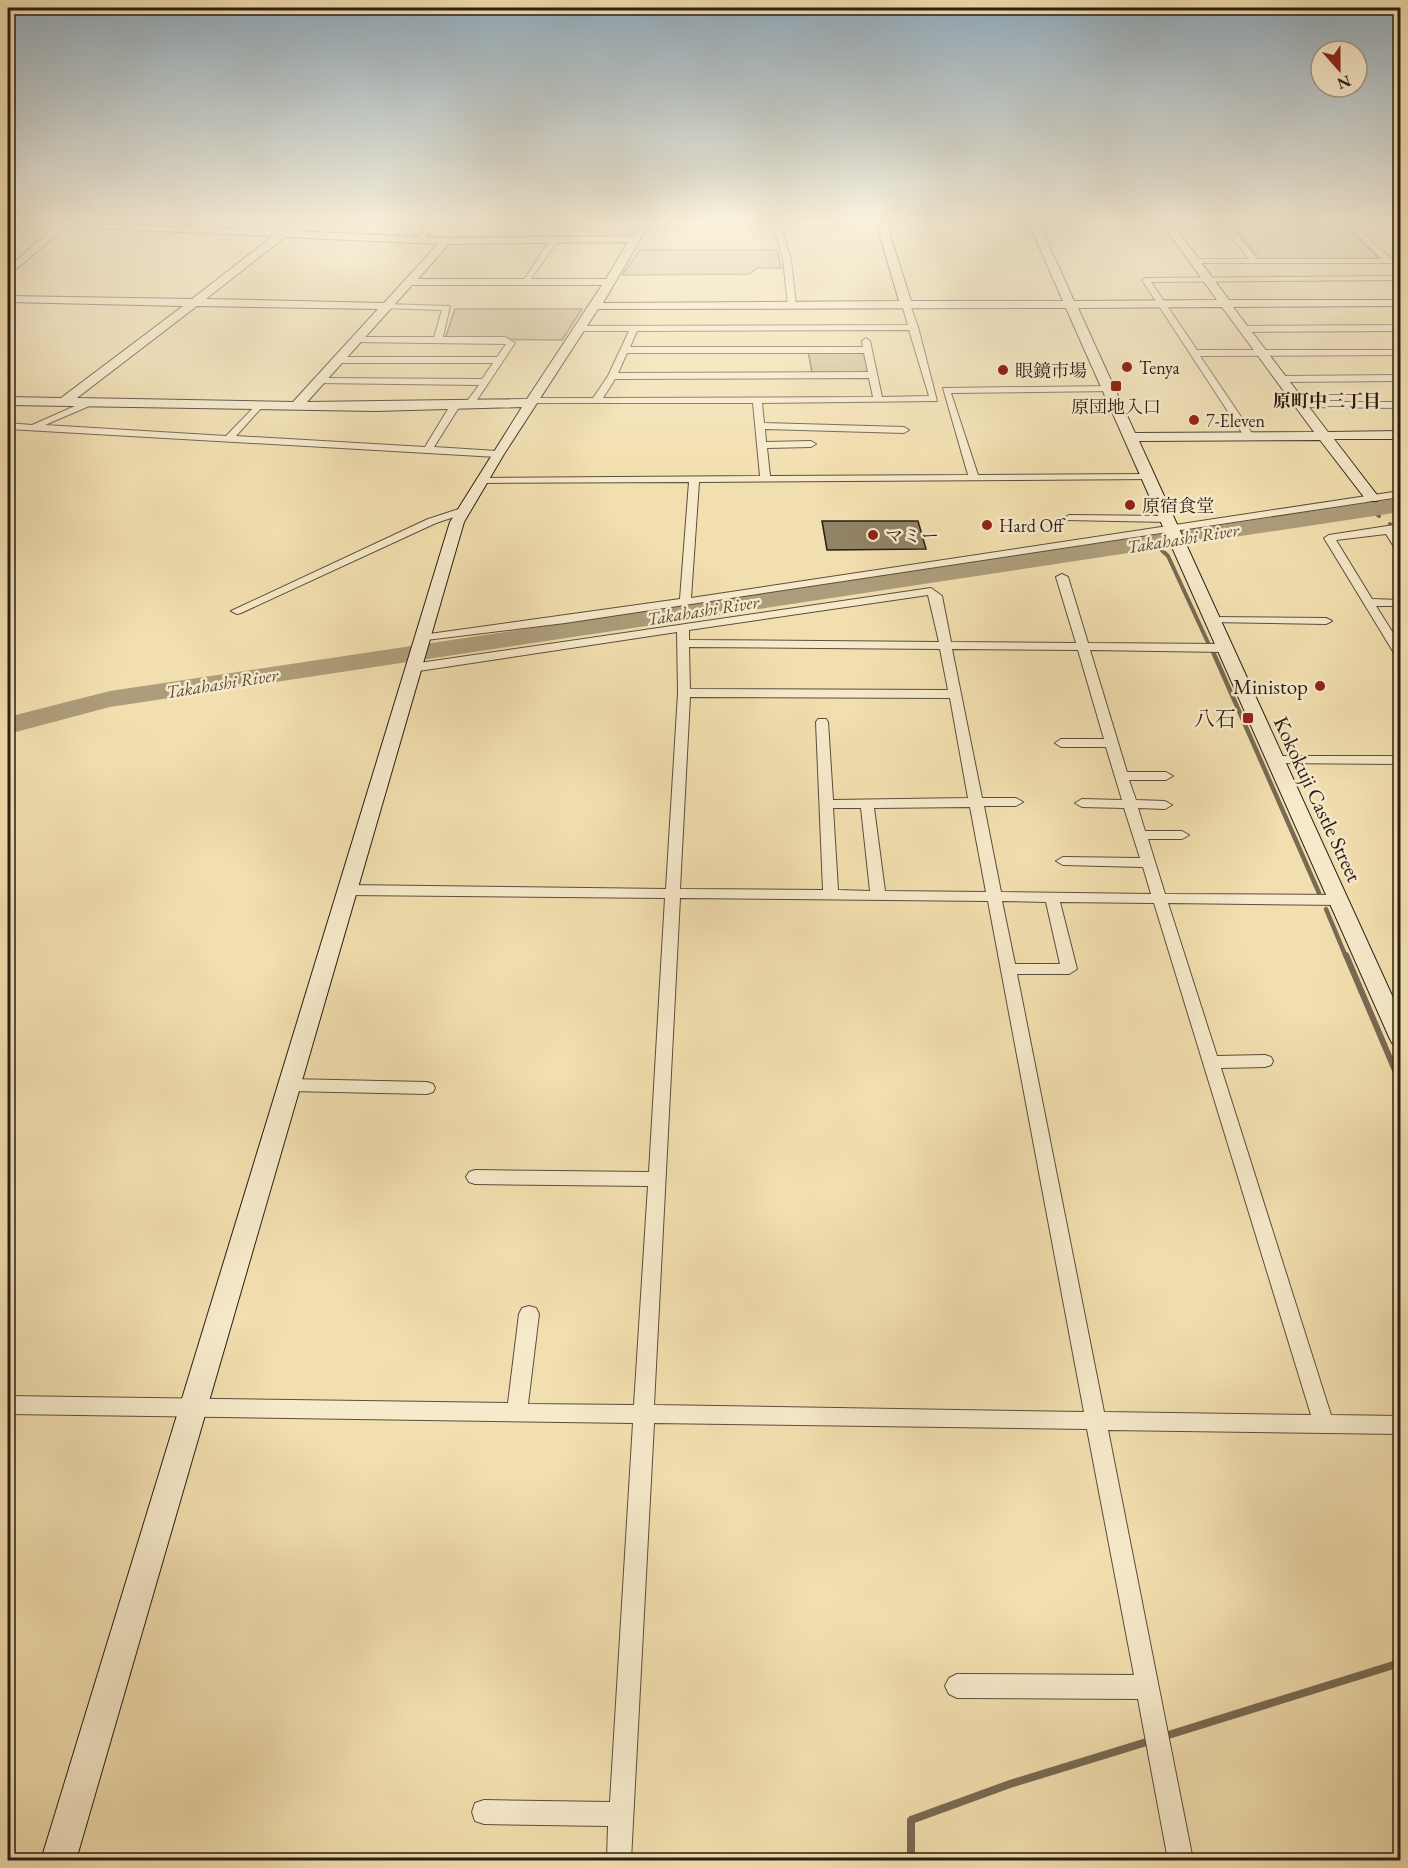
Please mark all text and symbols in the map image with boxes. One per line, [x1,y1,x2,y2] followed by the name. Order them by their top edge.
[1309,39,1369,99] north arrow
[1334,70,1354,95] text: N
[1139,356,1181,379] place label: Tenya
[1015,359,1087,382] place label: 眼鏡市場
[1120,360,1134,374] marker: Tenya
[996,363,1010,377] marker: 眼鏡市場
[1109,379,1123,393] marker: 原団地入口
[1273,389,1381,412] district label: 原町中三丁目
[1071,395,1161,418] place label: 原団地入口
[1206,409,1266,432] place label: 7-Eleven
[1187,413,1201,427] marker: 7-Eleven
[1142,494,1214,517] place label: 原宿食堂
[1123,498,1137,512] marker: 原宿食堂
[999,514,1066,537] place label: Hard Off
[980,518,994,532] marker: Hard Off
[1125,518,1242,558] water label: Takahashi River
[885,524,939,547] place label: マミー
[866,528,880,542] marker: マミー
[645,590,762,630] water label: Takahashi River
[164,663,281,703] water label: Takahashi River
[1233,673,1308,700] place label: Ministop
[1313,679,1327,693] marker: Ministop
[1194,705,1236,732] place label: 八石
[1241,711,1255,725] marker: 八石
[1268,712,1368,886] street label: Kokokuji Castle Street

